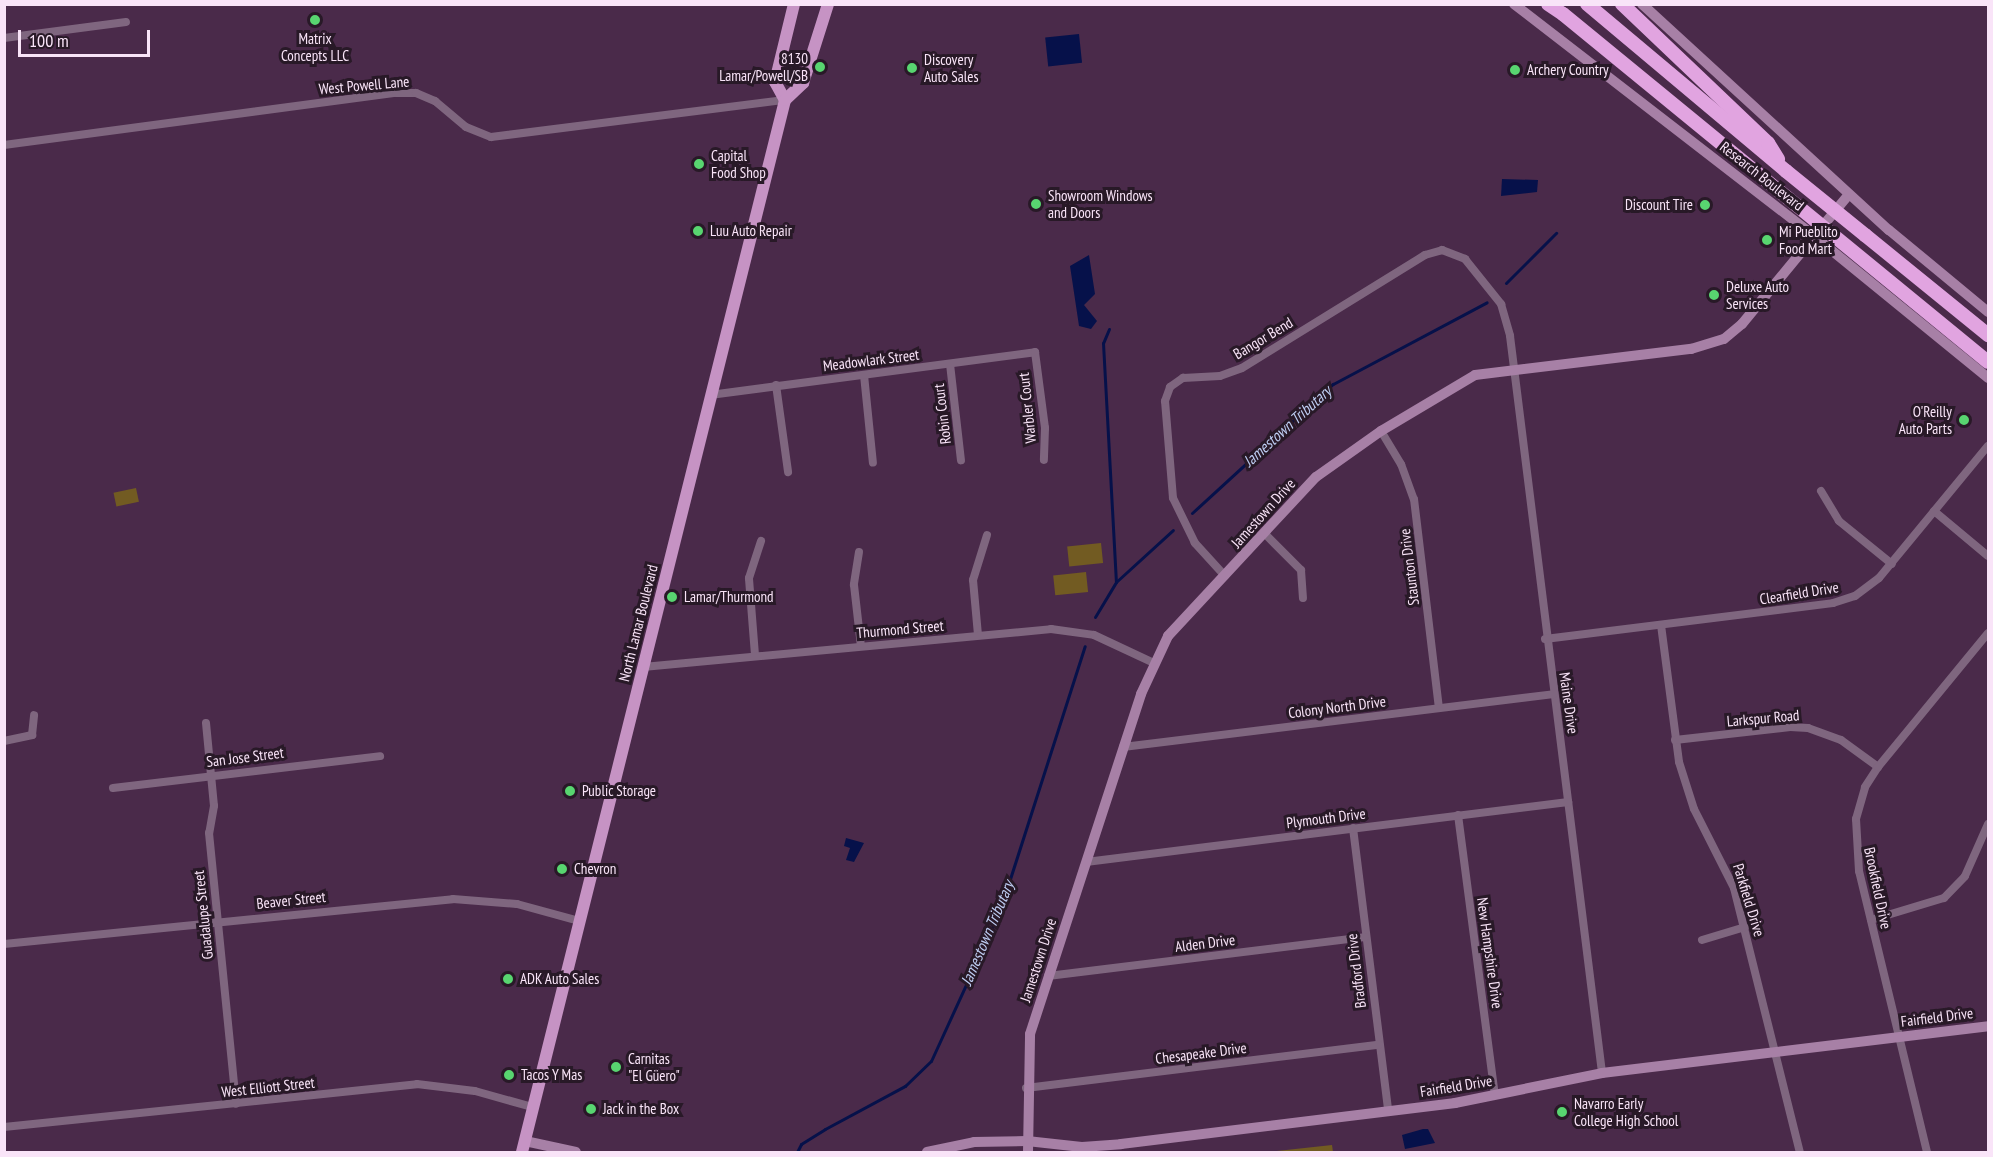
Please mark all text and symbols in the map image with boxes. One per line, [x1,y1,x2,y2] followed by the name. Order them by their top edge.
[308,13,322,27] marker: Matrix Concepts LLC
[21,18,153,56] scale bar
[29,29,69,52] text: 100 m
[281,29,349,64] place label: Matrix Concepts LLC
[719,49,808,84] place label: 8130 Lamar/Powell/SB
[924,50,978,85] place label: Discovery Auto Sales
[813,60,827,74] marker: 8130 Lamar/Powell/SB
[905,61,919,75] marker: Discovery Auto Sales
[1527,61,1609,79] place label: Archery Country
[1508,63,1522,77] marker: Archery Country
[318,72,410,98] street label: West Powell Lane
[1717,138,1807,214] street label: Research Boulevard
[711,146,766,181] place label: Capital Food Shop
[692,157,706,171] marker: Capital Food Shop
[1048,186,1153,221] place label: Showroom Windows and Doors
[1625,196,1693,214] place label: Discount Tire
[1029,197,1043,211] marker: Showroom Windows and Doors
[1698,198,1712,212] marker: Discount Tire
[710,222,792,240] place label: Luu Auto Repair
[1779,222,1838,257] place label: Mi Pueblito Food Mart
[691,224,705,238] marker: Luu Auto Repair
[1760,233,1774,247] marker: Mi Pueblito Food Mart
[1726,277,1789,312] place label: Deluxe Auto Services
[1707,288,1721,302] marker: Deluxe Auto Services
[1230,313,1296,363] street label: Bangor Bend
[822,345,920,375] street label: Meadowlark Street
[1014,372,1040,444] street label: Warbler Court
[1239,381,1335,471] water label: Jamestown Tributary
[929,383,955,445] street label: Robin Court
[1899,402,1952,437] place label: O'Reilly Auto Parts
[1957,413,1971,427] marker: O'Reilly Auto Parts
[1227,475,1299,551] street label: Jamestown Drive
[1395,528,1423,606] street label: Staunton Drive
[615,563,661,683] street label: North Lamar Boulevard
[1758,578,1840,608] street label: Clearfield Drive
[684,588,774,606] place label: Lamar/Thurmond
[665,590,679,604] marker: Lamar/Thurmond
[856,616,944,642] street label: Thurmond Street
[1556,671,1582,735] street label: Maine Drive
[1287,692,1387,722] street label: Colony North Drive
[1726,706,1800,730] street label: Larkspur Road
[205,743,285,771] street label: San Jose Street
[582,782,656,800] place label: Public Storage
[563,784,577,798] marker: Public Storage
[1285,804,1367,832] street label: Plymouth Drive
[1861,845,1895,931] street label: Brookfield Drive
[574,860,616,878] place label: Chevron
[1729,861,1769,939] street label: Parkfield Drive
[555,862,569,876] marker: Chevron
[189,870,217,960] street label: Guadalupe Street
[956,878,1018,988] water label: Jamestown Tributary
[255,887,327,913] street label: Beaver Street
[1473,896,1507,1010] street label: New Hampshire Drive
[1016,916,1060,1004] street label: Jamestown Drive
[1174,930,1236,956] street label: Alden Drive
[1343,933,1369,1009] street label: Bradford Drive
[520,970,600,988] place label: ADK Auto Sales
[501,972,515,986] marker: ADK Auto Sales
[1900,1004,1974,1030] street label: Fairfield Drive
[1154,1038,1248,1068] street label: Chesapeake Drive
[628,1049,680,1084] place label: Carnitas "El Güero"
[609,1060,623,1074] marker: Carnitas "El Güero"
[521,1066,583,1084] place label: Tacos Y Mas
[502,1068,516,1082] marker: Tacos Y Mas
[1419,1071,1493,1101] street label: Fairfield Drive
[220,1073,316,1101] street label: West Elliott Street
[1574,1094,1678,1129] place label: Navarro Early College High School
[603,1100,680,1118] place label: Jack in the Box
[584,1102,598,1116] marker: Jack in the Box
[1555,1105,1569,1119] marker: Navarro Early College High School

